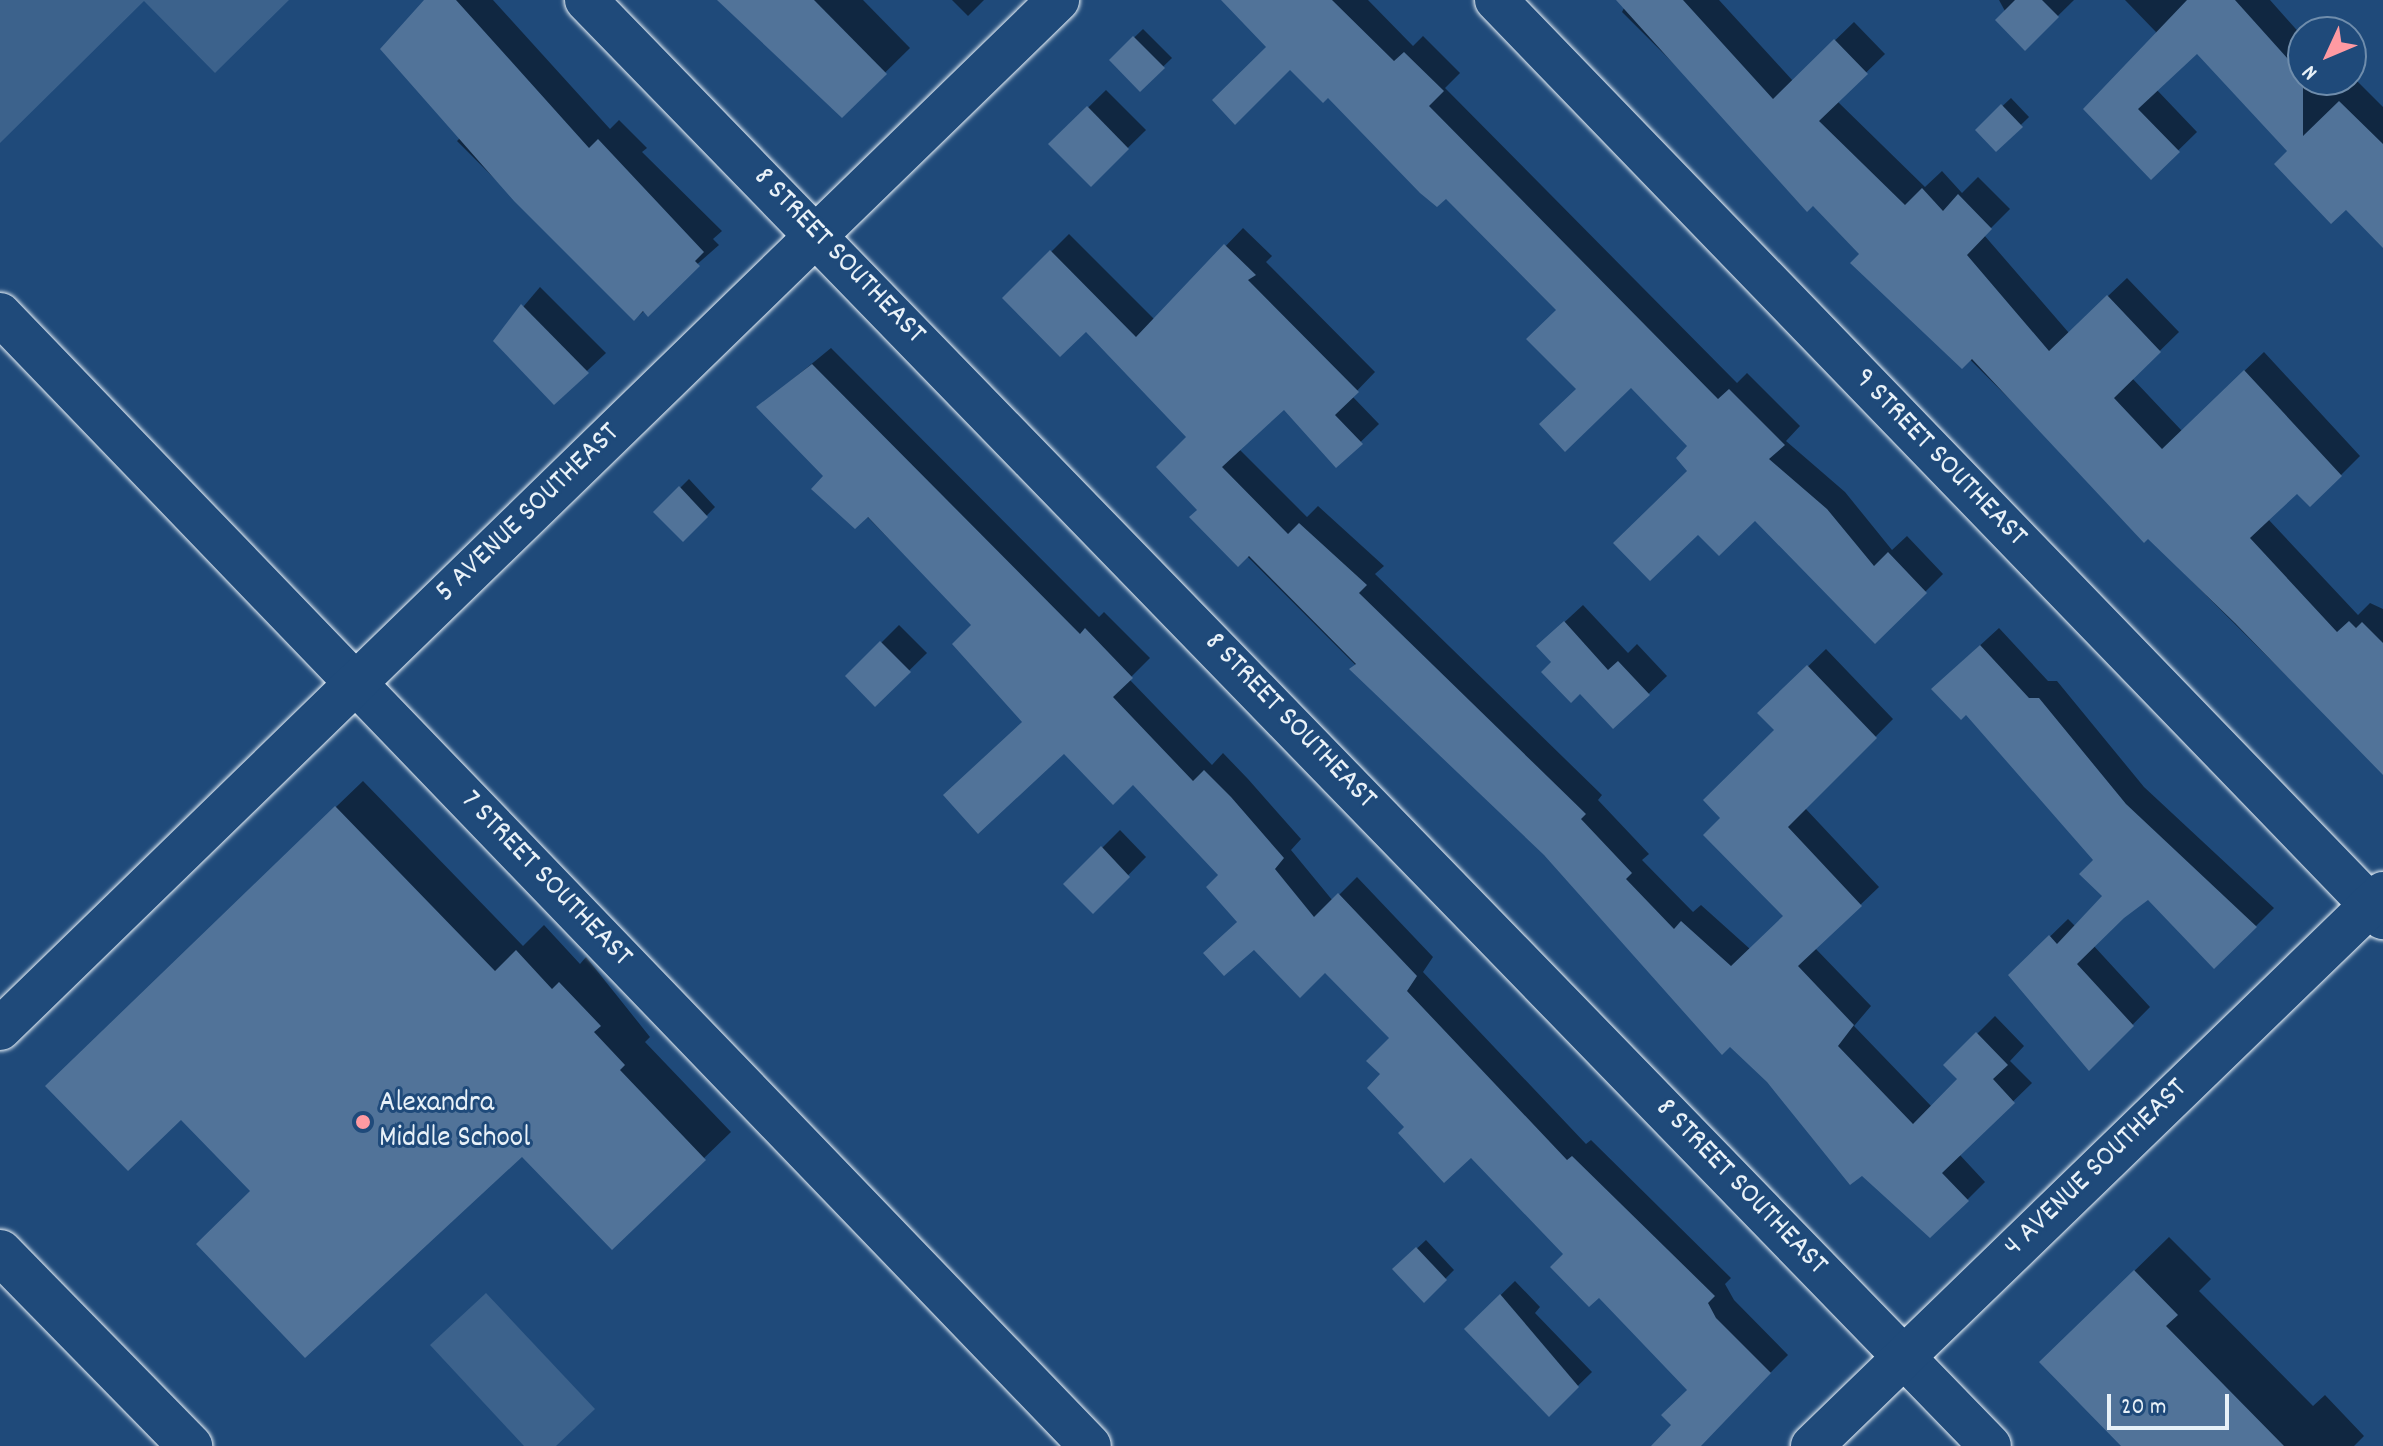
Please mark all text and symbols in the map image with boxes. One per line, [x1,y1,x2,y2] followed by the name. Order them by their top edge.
[2287,16,2367,96] north arrow
[2296,57,2326,86] text: N
[744,161,932,353] street label: 8 STREET SOUTHEAST
[1845,362,2033,556] street label: 9 STREET SOUTHEAST
[429,417,629,611] street label: 5 AVENUE SOUTHEAST
[1195,626,1383,818] street label: 8 STREET SOUTHEAST
[452,784,638,976] street label: 7 STREET SOUTHEAST
[1998,1072,2196,1266] street label: 4 AVENUE SOUTHEAST
[379,1087,530,1158] place label: Alexandra Middle School
[1646,1092,1834,1284] street label: 8 STREET SOUTHEAST
[354,1113,372,1131] marker: Alexandra Middle School
[2111,1378,2233,1428] scale bar
[2121,1391,2167,1425] text: 20 m

